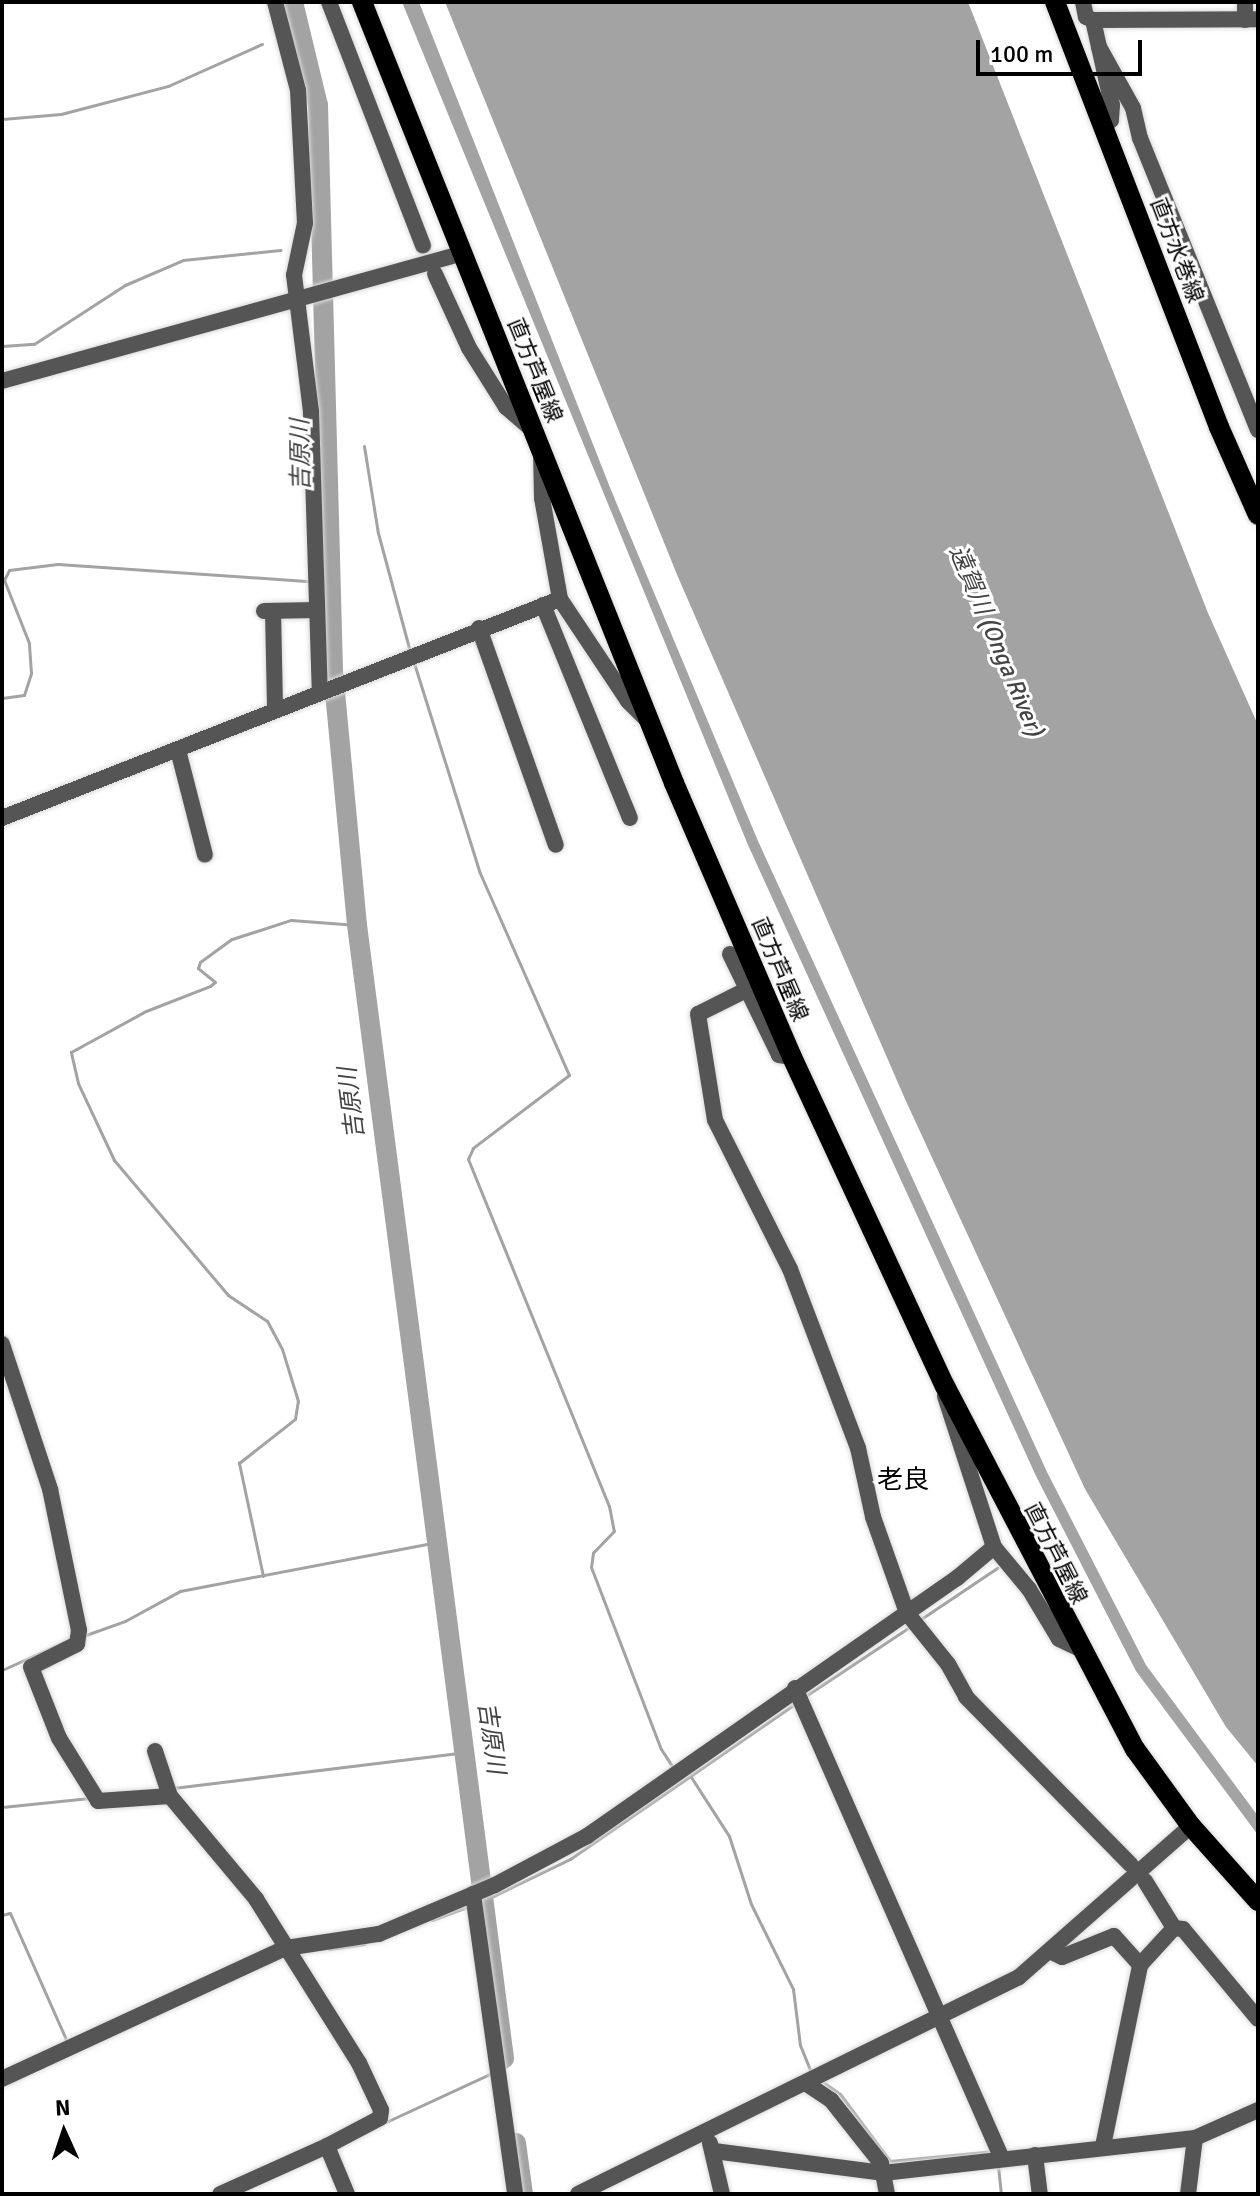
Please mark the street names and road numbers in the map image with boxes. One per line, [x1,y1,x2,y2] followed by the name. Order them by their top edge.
[1145,194,1209,306] street label: 直方水巻線
[502,314,568,426] street label: 直方芦屋線
[746,913,814,1025] street label: 直方芦屋線
[1019,1498,1093,1608] street label: 直方芦屋線

